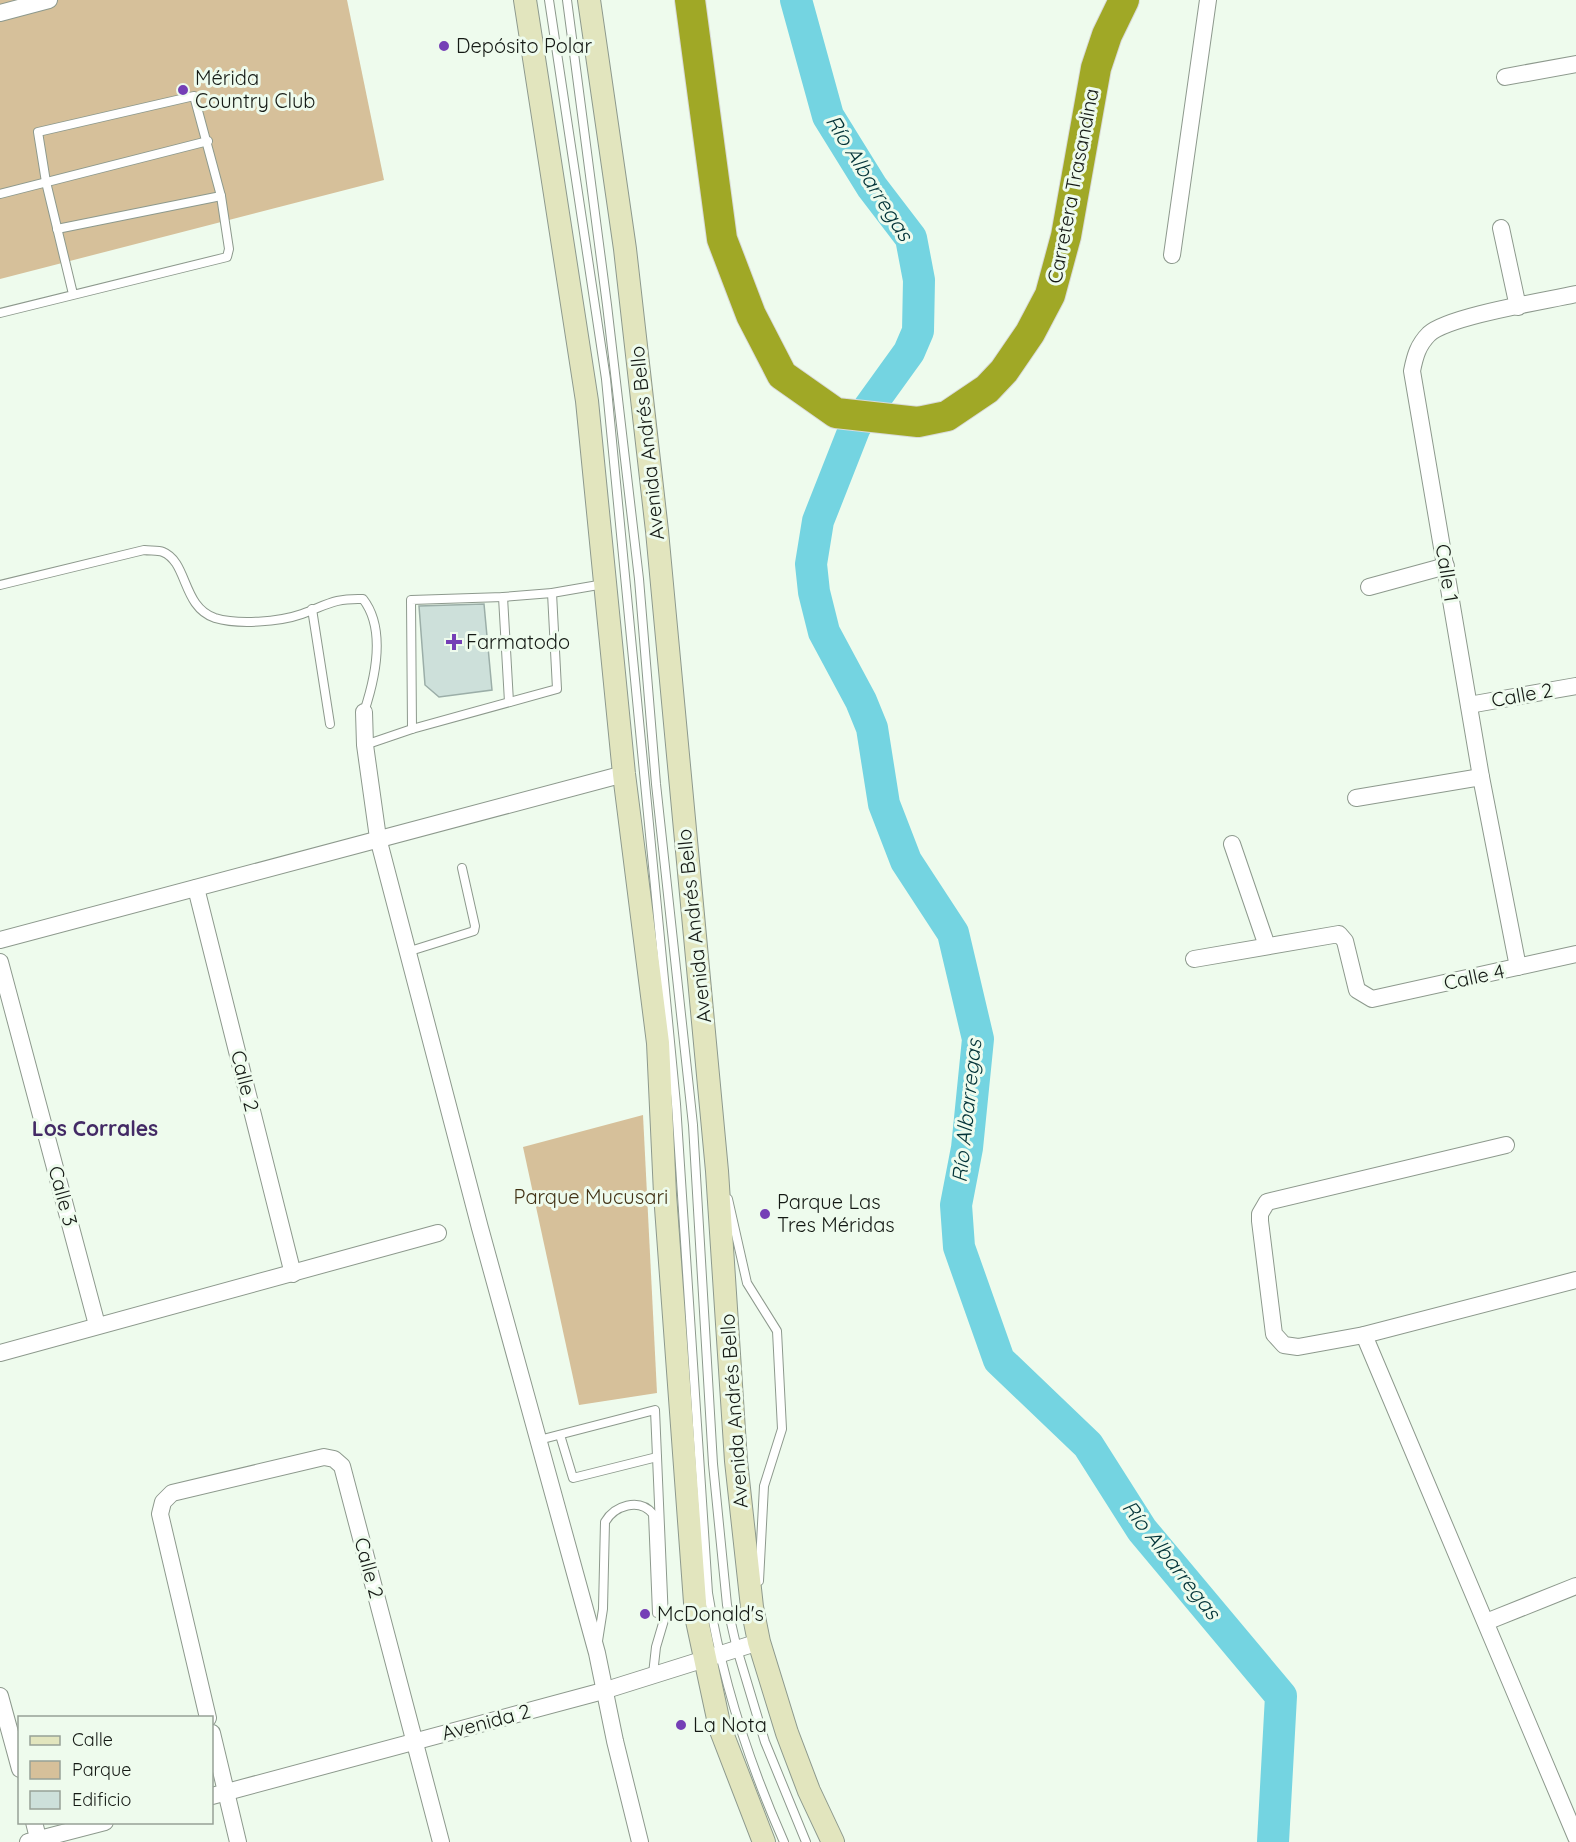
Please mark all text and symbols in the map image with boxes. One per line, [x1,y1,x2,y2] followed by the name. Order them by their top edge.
[456,33,592,58] place label: Depósito Polar
[437,39,451,53] marker: Depósito Polar
[195,65,315,113] place label: Mérida Country Club
[176,83,190,97] marker: Mérida Country Club
[1041,86,1104,286] street label: Carretera Trasandina
[821,110,920,246] water label: Río Albarregas
[624,345,669,541] street label: Avenida Andrés Bello
[1431,542,1464,604] street label: Calle 1
[466,629,570,654] place label: Farmatodo
[447,635,461,649] marker: Farmatodo
[1489,677,1555,712] street label: Calle 2
[671,828,716,1024] street label: Avenida Andrés Bello
[1441,958,1507,995] street label: Calle 4
[946,1037,987,1184] water label: Río Albarregas
[226,1048,265,1114] street label: Calle 2
[32,1115,158,1141] district label: Los Corrales
[43,1163,84,1229] street label: Calle 3
[514,1184,668,1209] park label: Parque Mucusari
[777,1189,895,1237] place label: Parque Las Tres Méridas
[758,1207,772,1221] marker: Parque Las Tres Méridas
[714,1313,753,1509] street label: Avenida Andrés Bello
[1117,1495,1227,1625] water label: Río Albarregas
[349,1535,390,1601] street label: Calle 2
[657,1601,764,1626] place label: McDonald's
[638,1607,652,1621] marker: McDonald's
[439,1698,533,1745] street label: Avenida 2
[693,1712,767,1737] place label: La Nota
[18,1716,213,1824] legend
[674,1718,688,1732] marker: La Nota
[72,1728,113,1751] text: Calle
[72,1758,131,1781] text: Parque
[72,1788,131,1811] text: Edificio

